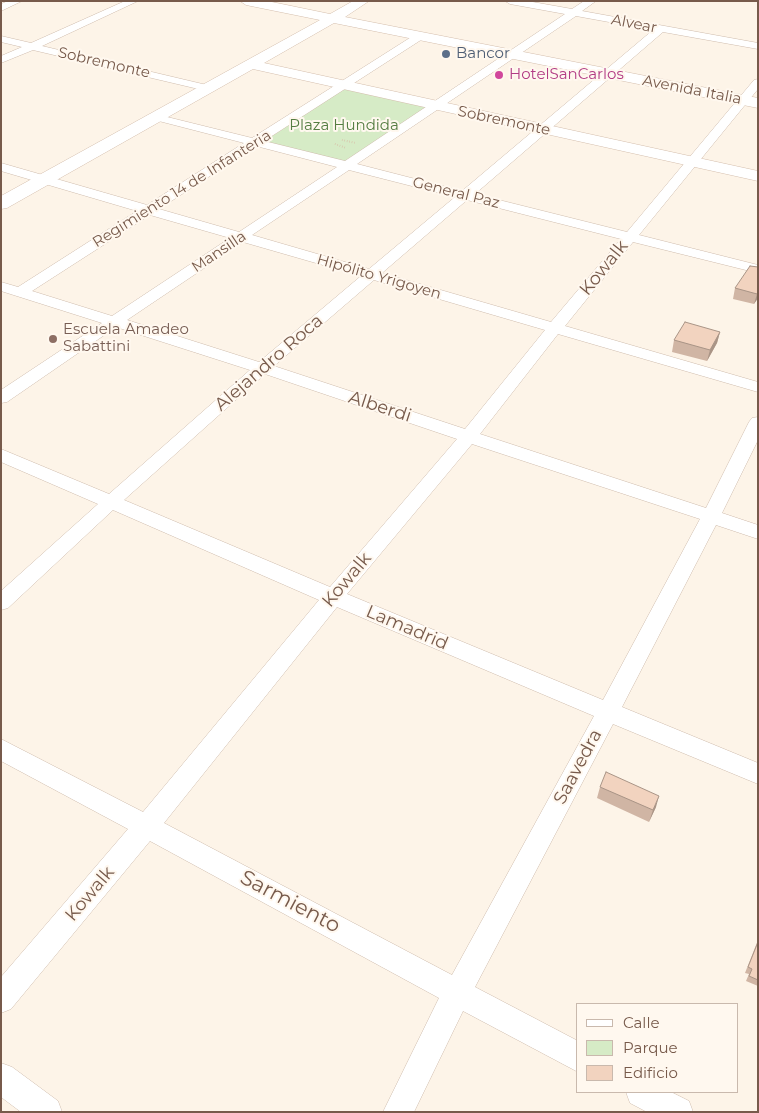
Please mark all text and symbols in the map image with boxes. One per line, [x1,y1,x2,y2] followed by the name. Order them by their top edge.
[610,11,658,37] street label: Alvear
[56,44,152,82] street label: Sobremonte
[456,45,510,63] place label: Bancor
[440,48,452,60] marker: Bancor
[509,66,624,84] place label: HotelSanCarlos
[493,69,505,81] marker: HotelSanCarlos
[641,72,743,108] street label: Avenida Italia
[456,102,552,140] street label: Sobremonte
[289,117,399,135] park label: Plaza Hundida
[89,126,275,252] street label: Regimiento 14 de Infanteria
[411,173,501,213] street label: General Paz
[188,227,250,277] street label: Mansilla
[575,236,633,300] street label: Kowalk
[315,251,443,303] street label: Hipólito Yrigoyen
[210,310,328,416] street label: Alejandro Roca
[63,321,189,356] place label: Escuela Amadeo Sabattini
[47,333,59,345] marker: Escuela Amadeo Sabattini
[346,387,414,427] street label: Alberdi
[318,548,376,612] street label: Kowalk
[363,601,451,655] street label: Lamadrid
[549,726,607,808] street label: Saavedra
[61,862,119,926] street label: Kowalk
[236,865,344,939] street label: Sarmiento
[576,1003,739,1093] legend
[623,1013,660,1032] text: Calle
[623,1038,678,1057] text: Parque
[623,1063,678,1082] text: Edificio

